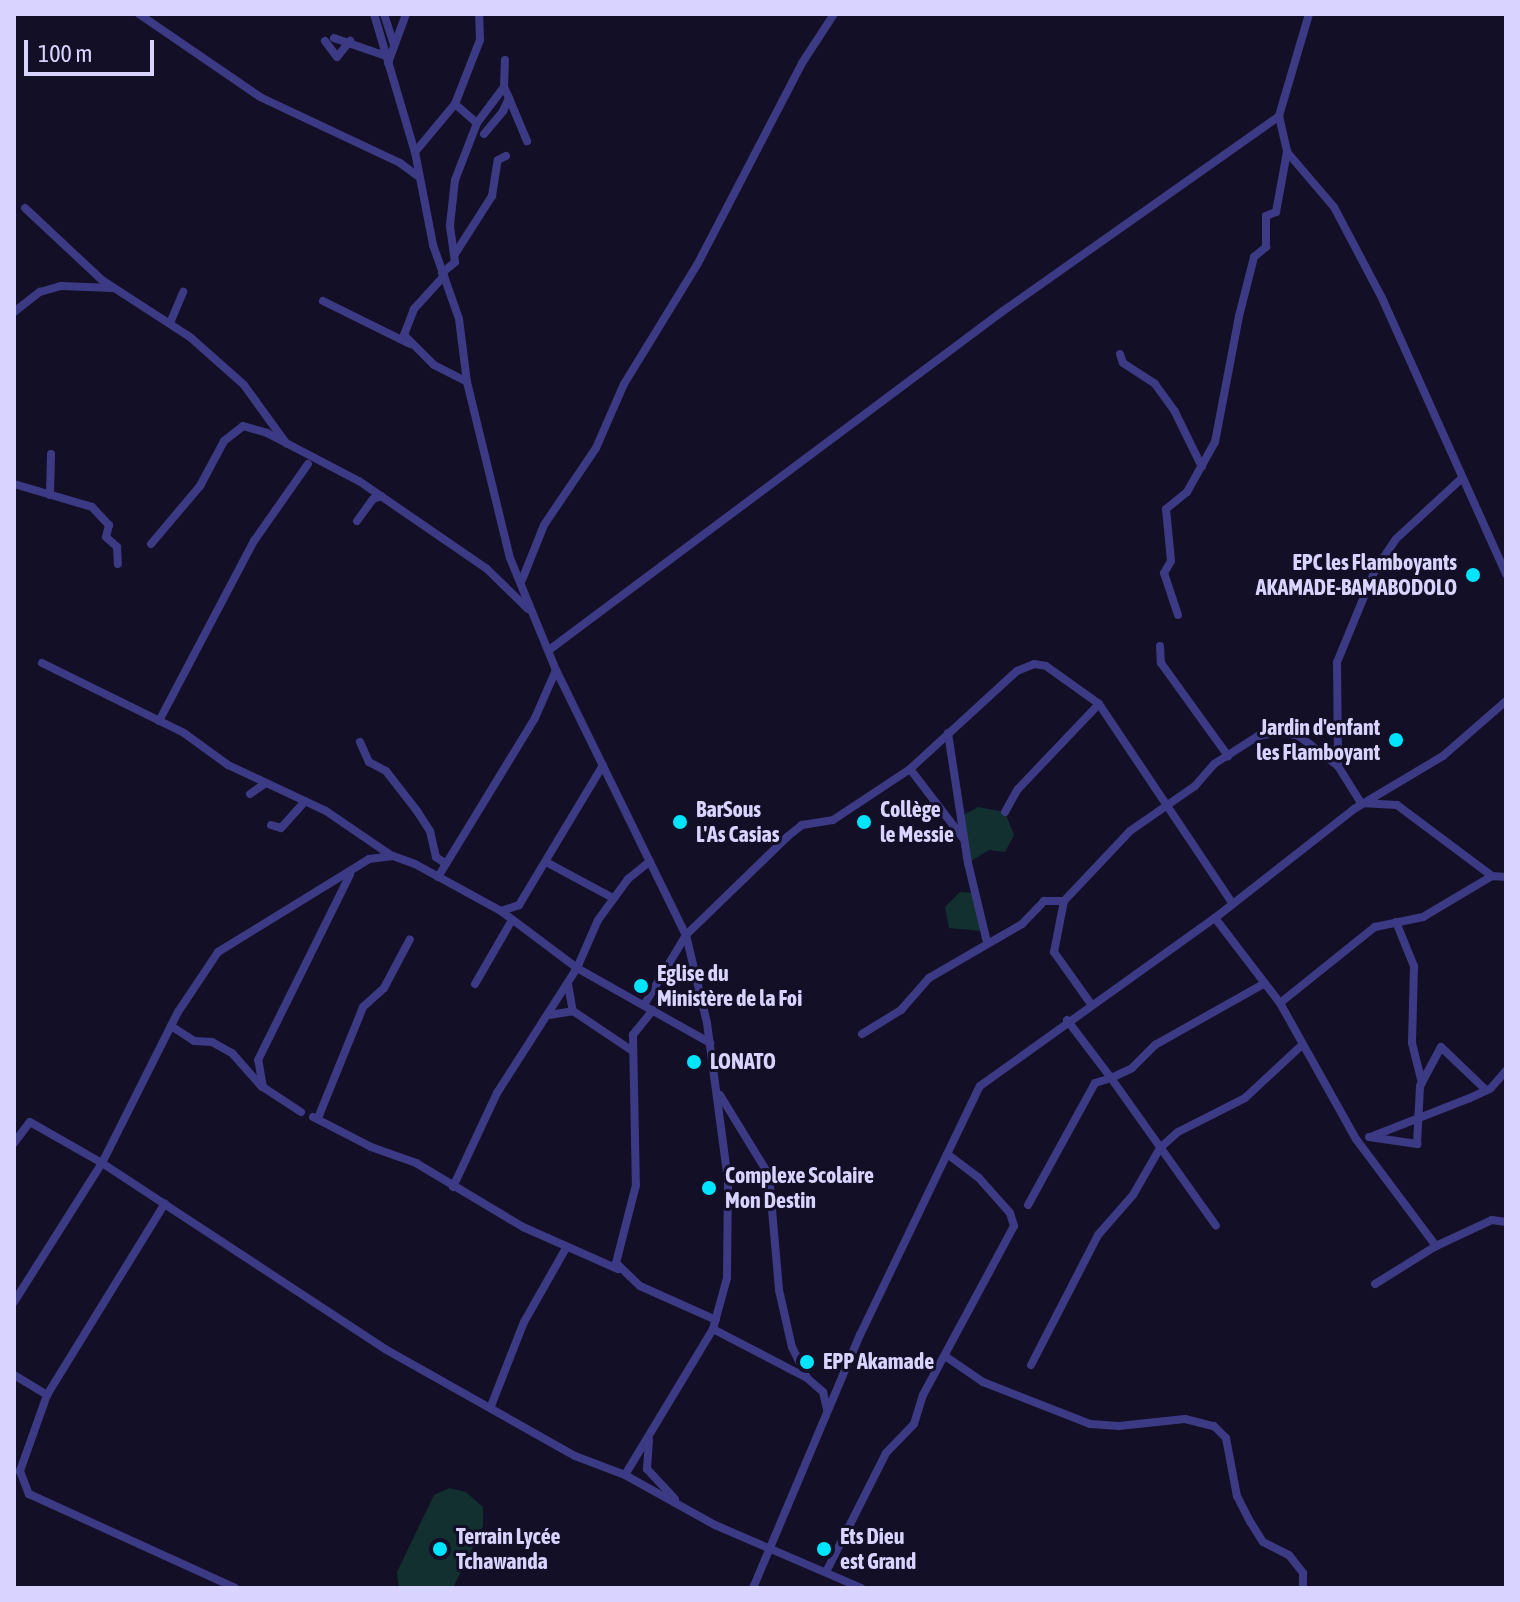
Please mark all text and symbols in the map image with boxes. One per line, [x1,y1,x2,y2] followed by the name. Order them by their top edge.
[28,24,158,74] scale bar
[38,40,92,67] text: 100 m
[1256,549,1457,600] place label: EPC les Flamboyants AKAMADE-BAMABODOLO
[1464,566,1482,584] marker: EPC les Flamboyants AKAMADE-BAMABODOLO
[1256,714,1380,766] place label: Jardin d'enfant les Flamboyant
[1387,731,1405,749] marker: Jardin d'enfant les Flamboyant
[696,796,780,848] place label: BarSous L'As Casias
[880,796,954,848] place label: Collège le Messie
[671,813,689,831] marker: BarSous L'As Casias
[855,813,873,831] marker: Collège le Messie
[657,960,802,1012] place label: Eglise du Ministère de la Foi
[632,977,650,995] marker: Eglise du Ministère de la Foi
[710,1049,776,1075] place label: LONATO
[685,1053,703,1071] marker: LONATO
[725,1162,874,1214] place label: Complexe Scolaire Mon Destin
[700,1179,718,1197] marker: Complexe Scolaire Mon Destin
[823,1349,934,1375] place label: EPP Akamade
[798,1353,816,1371] marker: EPP Akamade
[456,1523,561,1574] place label: Terrain Lycée Tchawanda
[840,1523,916,1574] place label: Ets Dieu est Grand
[431,1540,449,1558] marker: Terrain Lycée Tchawanda
[815,1540,833,1558] marker: Ets Dieu est Grand

